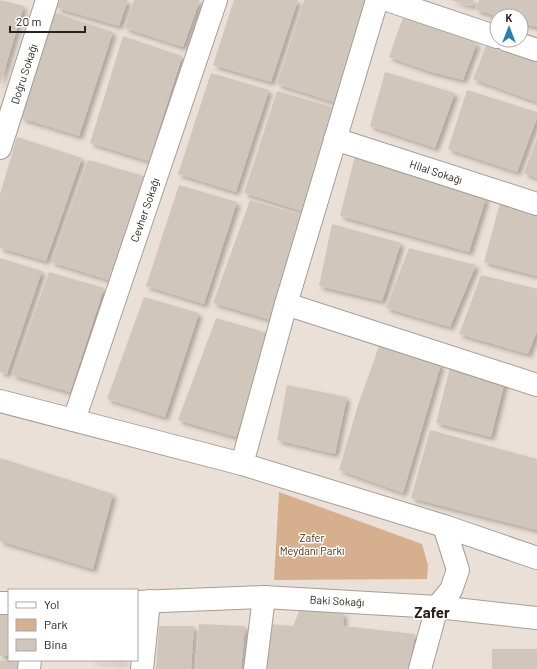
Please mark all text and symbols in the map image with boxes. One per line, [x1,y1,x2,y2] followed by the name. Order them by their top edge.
[10,8,85,34] scale bar
[489,8,529,48] north arrow
[506,11,513,24] text: K
[16,14,42,28] text: 20 m
[8,42,39,106] street label: Doğru Sokağı
[408,157,464,186] street label: Hilal Sokağı
[127,176,162,244] street label: Cevher Sokağı
[280,531,344,557] park label: Zafer Meydanı Parkı
[8,589,138,661] legend
[309,593,365,608] street label: Baki Sokağı
[44,597,59,611] text: Yol
[414,603,450,621] district label: Zafer
[44,617,68,631] text: Park
[44,637,67,651] text: Bina

